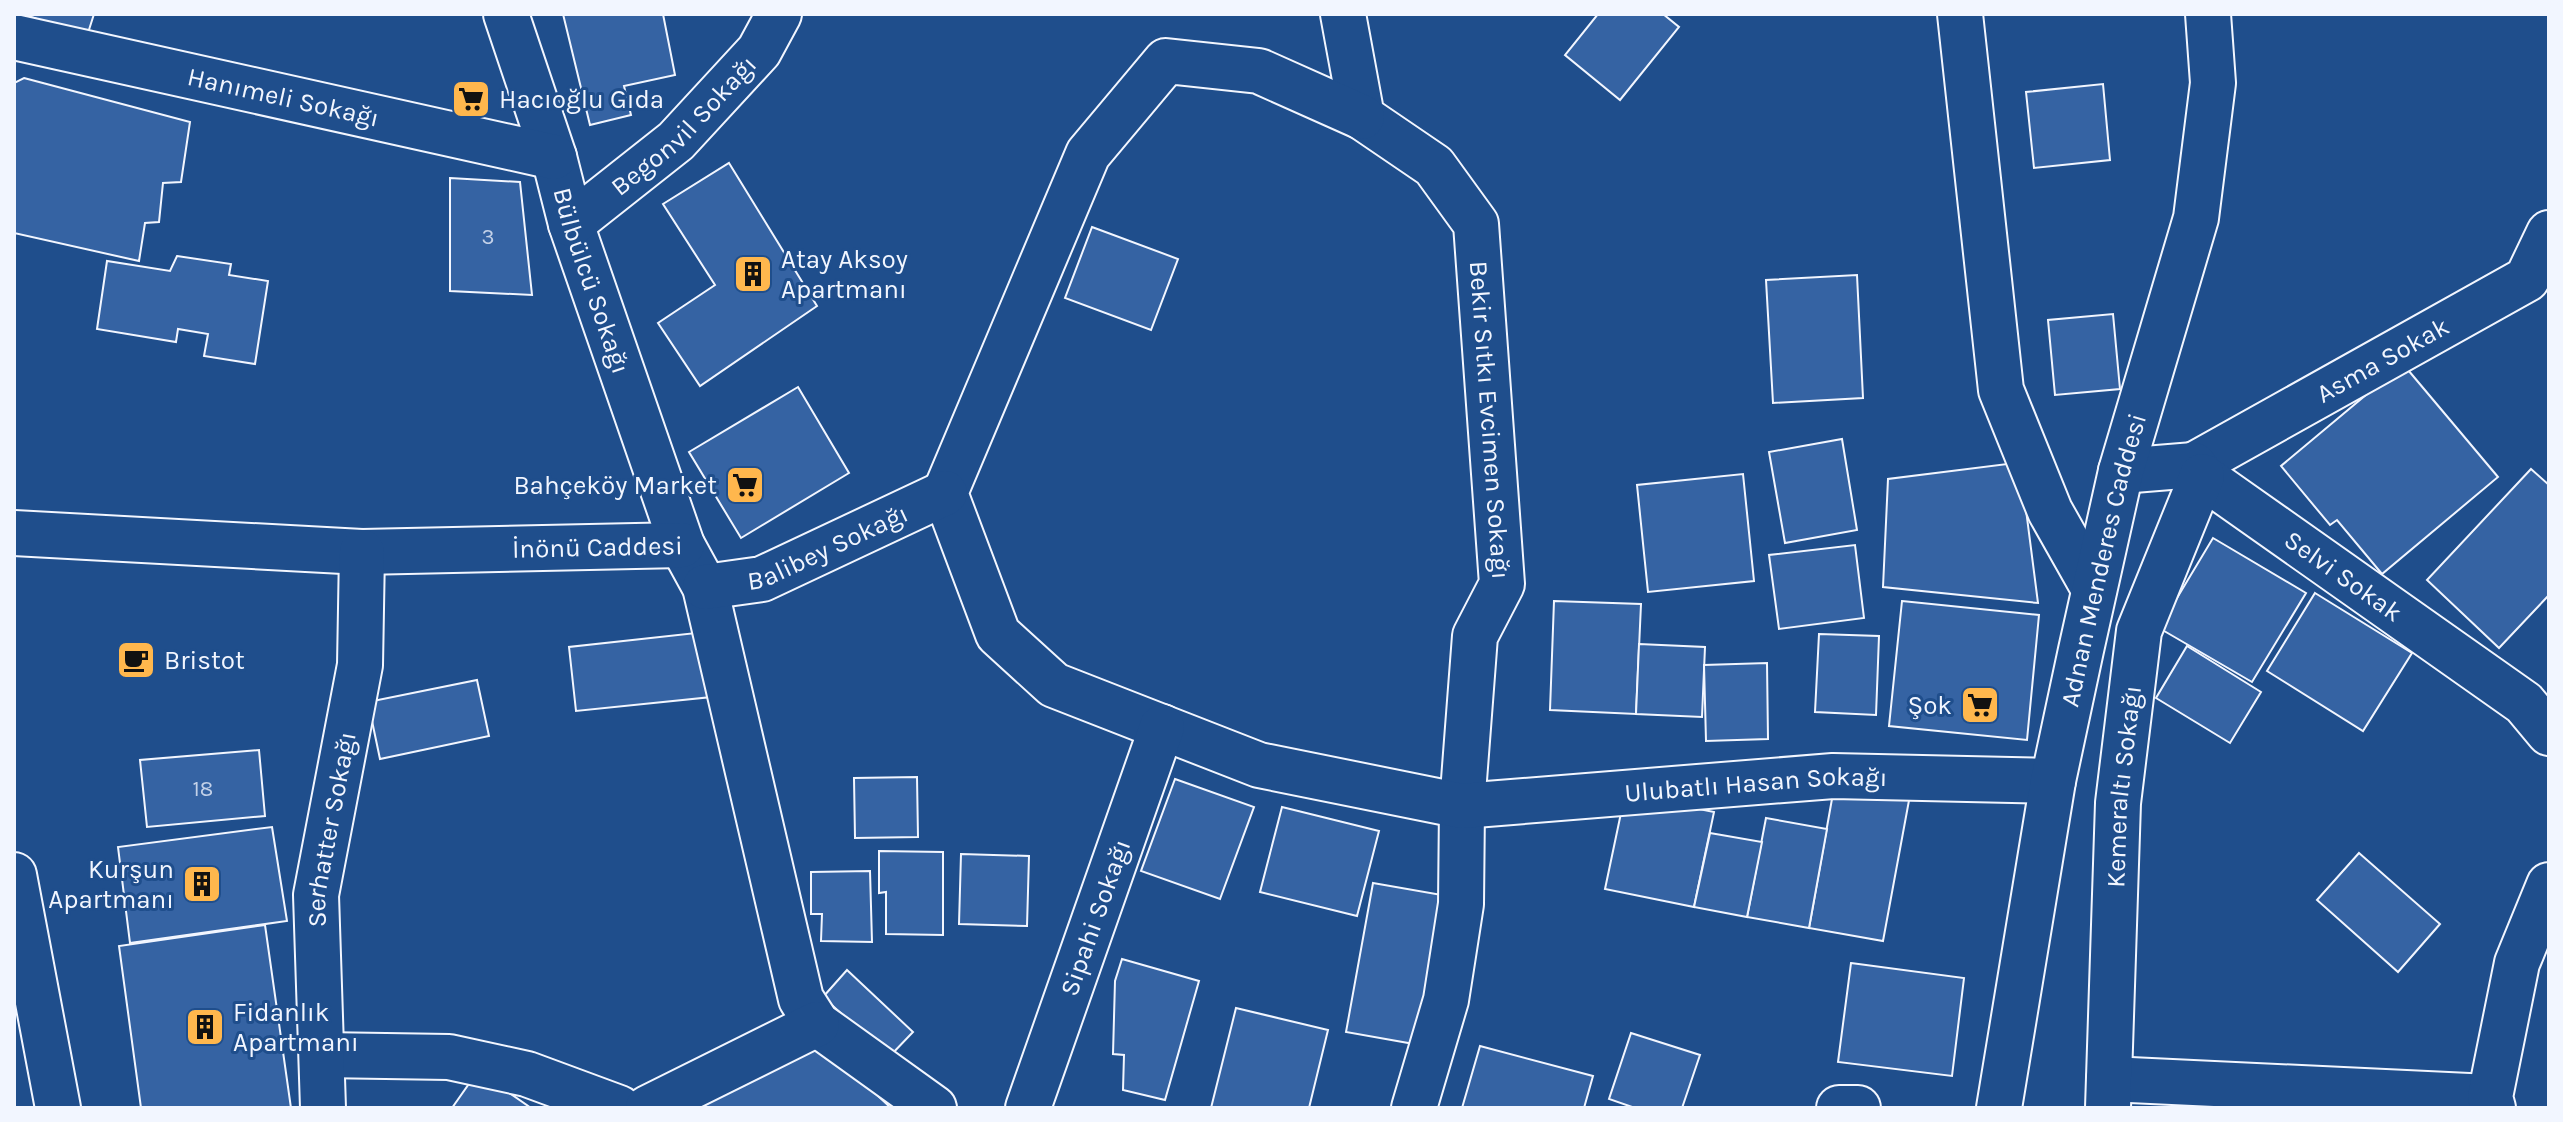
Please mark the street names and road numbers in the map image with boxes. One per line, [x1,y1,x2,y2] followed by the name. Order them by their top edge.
[605,49,763,202] street label: Begonvil Sokağı
[185,61,382,134] street label: Hanımeli Sokağı
[546,184,637,378] street label: Bülbülcü Sokağı
[1463,260,1517,580] street label: Bekir Sıtkı Evcimen Sokağı
[2311,311,2455,409] street label: Asma Sokak
[2054,410,2153,710] street label: Adnan Menderes Caddesi
[746,498,913,597] street label: Balibey Sokağı
[2278,524,2408,628] street label: Selvi Sokak
[512,530,683,565] street label: İnönü Caddesi
[2100,684,2148,888] street label: Kemeraltı Sokağı
[301,729,363,928] street label: Serhatter Sokağı
[1623,761,1888,809] street label: Ulubatlı Hasan Sokağı
[1054,835,1137,1000] street label: Sipahi Sokağı

